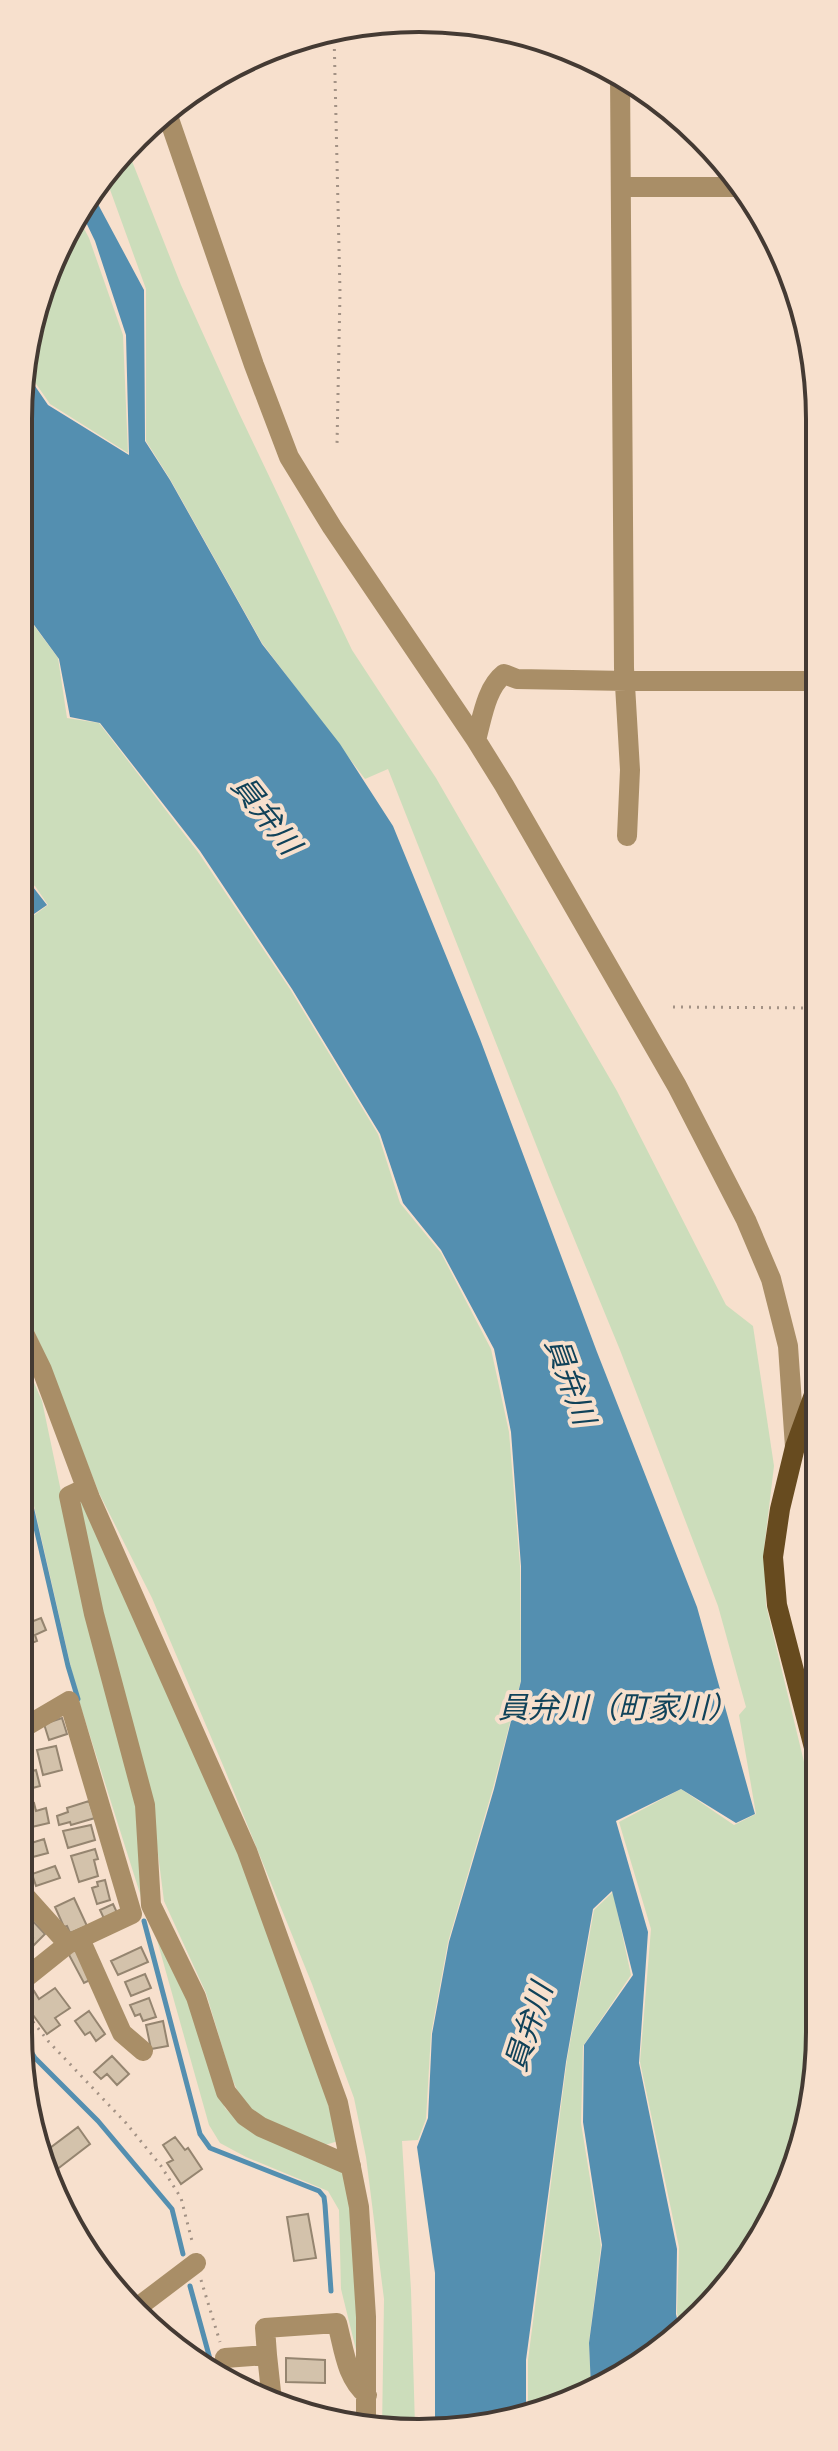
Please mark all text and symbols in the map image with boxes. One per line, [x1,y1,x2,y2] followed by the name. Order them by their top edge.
[224,768,310,864] water label: 員弁川
[538,1333,603,1432] water label: 員弁川
[498,1690,738,1726] water label: 員弁川（町家川）
[498,1976,561,2075] water label: 員弁川

